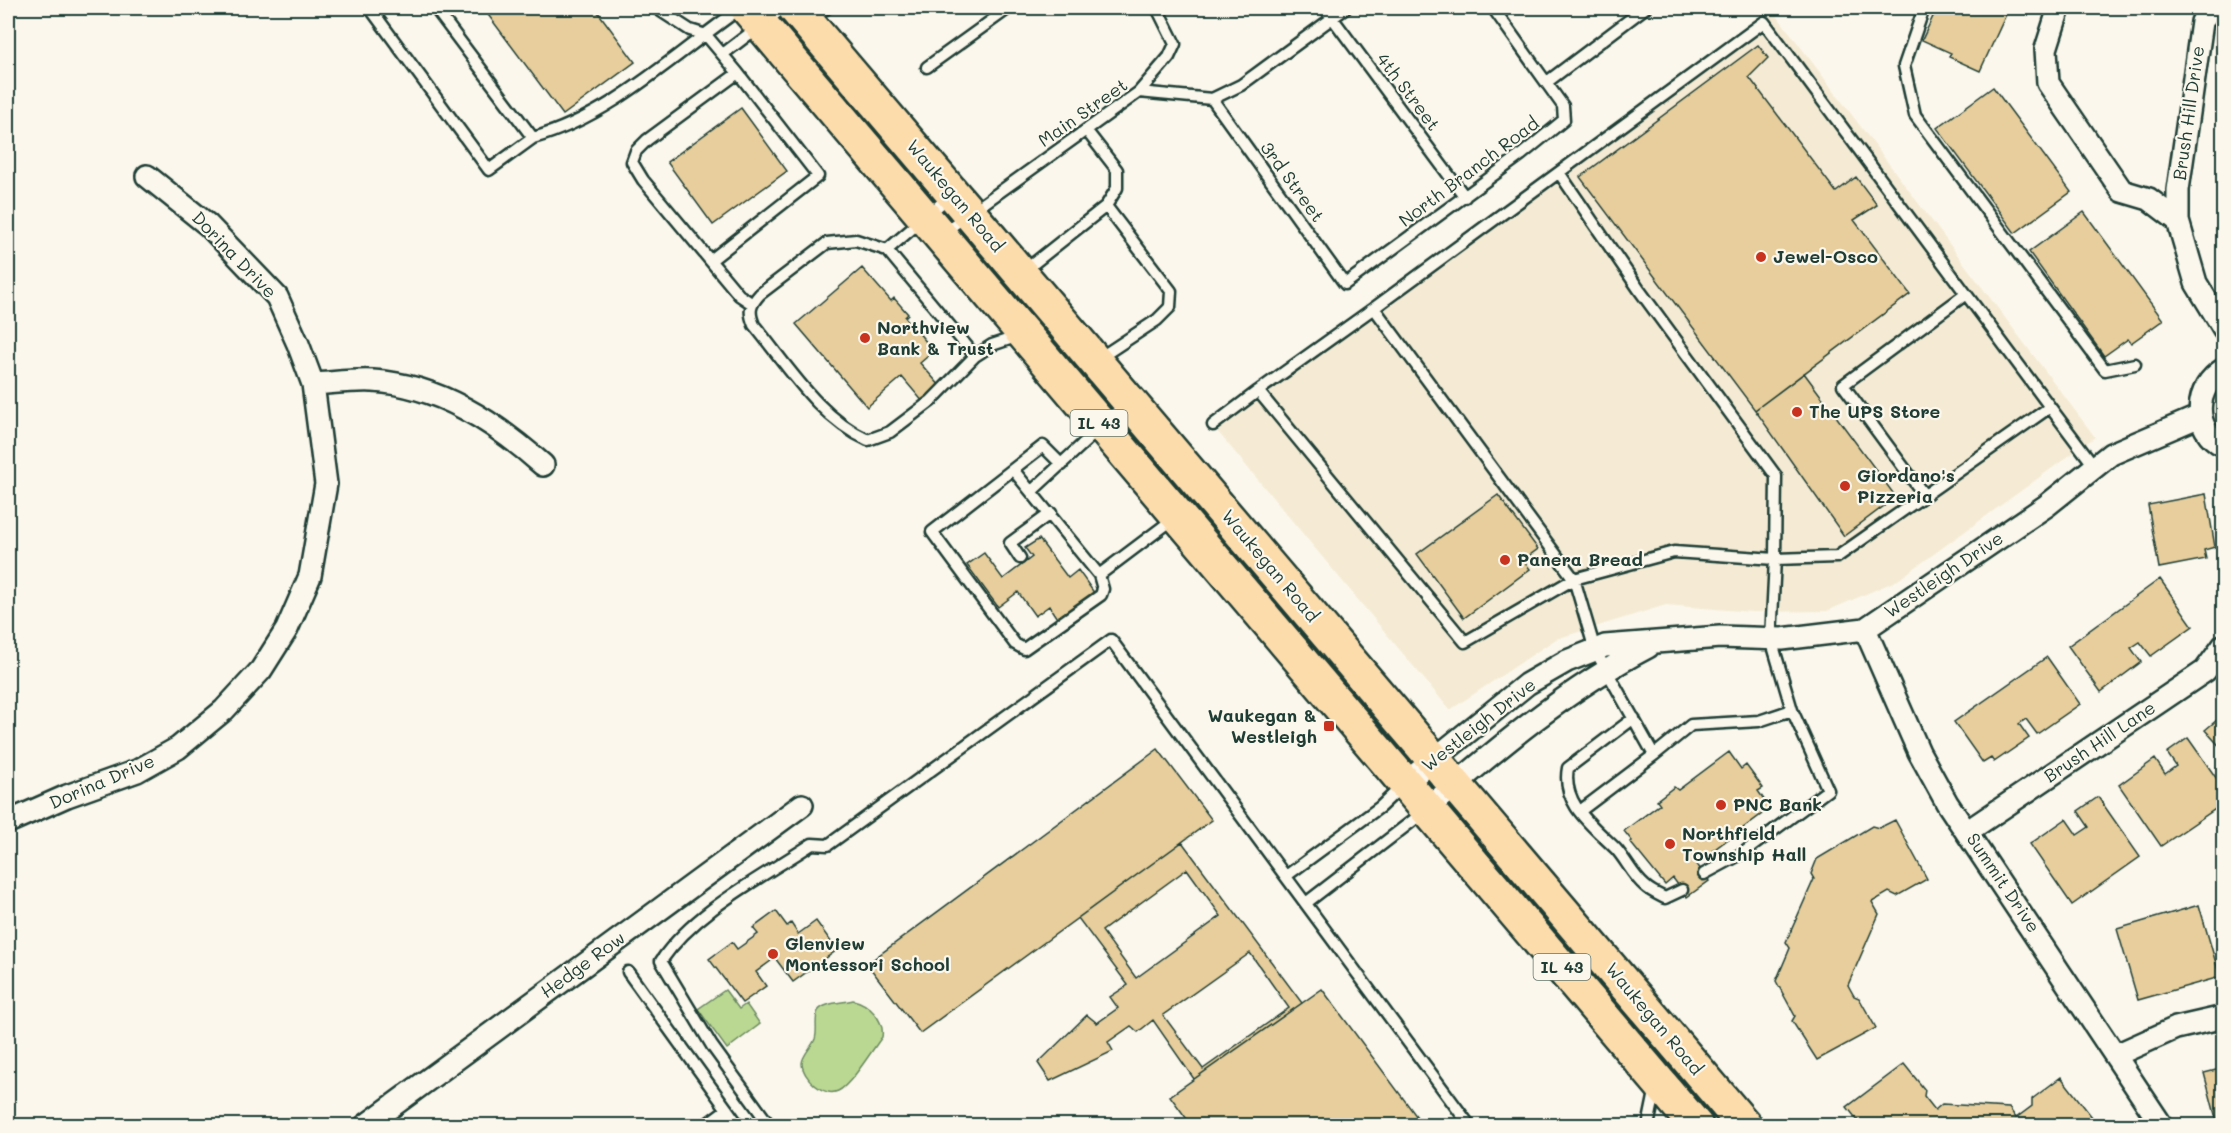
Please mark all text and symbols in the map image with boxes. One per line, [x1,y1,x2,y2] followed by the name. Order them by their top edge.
[2167,44,2209,182] street label: Brush Hill Drive
[1372,48,1446,135] street label: 4th Street
[1033,72,1132,152] street label: Main Street
[1393,111,1543,232] street label: North Branch Road
[902,134,1010,257] street label: Waukegan Road
[1255,136,1330,227] street label: 3rd Street
[187,206,282,303] street label: Dorina Drive
[1773,244,1878,268] place label: Jewel-Osco
[1754,250,1768,264] marker: Jewel-Osco
[877,315,994,360] place label: Northview Bank & Trust
[858,331,872,345] marker: Northview Bank & Trust
[1809,399,1941,423] place label: The UPS Store
[1790,405,1804,419] marker: The UPS Store
[1070,410,1128,436] road number: IL 43
[1857,463,1955,508] place label: Giordano's Pizzeria
[1838,479,1852,493] marker: Giordano's Pizzeria
[1217,504,1325,627] street label: Waukegan Road
[1879,525,2008,623] street label: Westleigh Drive
[1517,547,1643,571] place label: Panera Bread
[1498,553,1512,567] marker: Panera Bread
[1416,672,1540,776] street label: Westleigh Drive
[2039,695,2160,787] street label: Brush Hill Lane
[1208,703,1317,748] place label: Waukegan & Westleigh
[1322,719,1336,733] marker: Waukegan & Westleigh
[45,748,158,814] street label: Dorina Drive
[1733,792,1822,816] place label: PNC Bank
[1714,798,1728,812] marker: PNC Bank
[1682,821,1806,866] place label: Northfield Township Hall
[1962,828,2046,937] street label: Summit Drive
[1663,837,1677,851] marker: Northfield Township Hall
[535,925,629,1003] street label: Hedge Row
[785,931,950,976] place label: Glenview Montessori School
[766,947,780,961] marker: Glenview Montessori School
[1534,954,1590,980] road number: IL 43
[1601,957,1709,1080] street label: Waukegan Road

